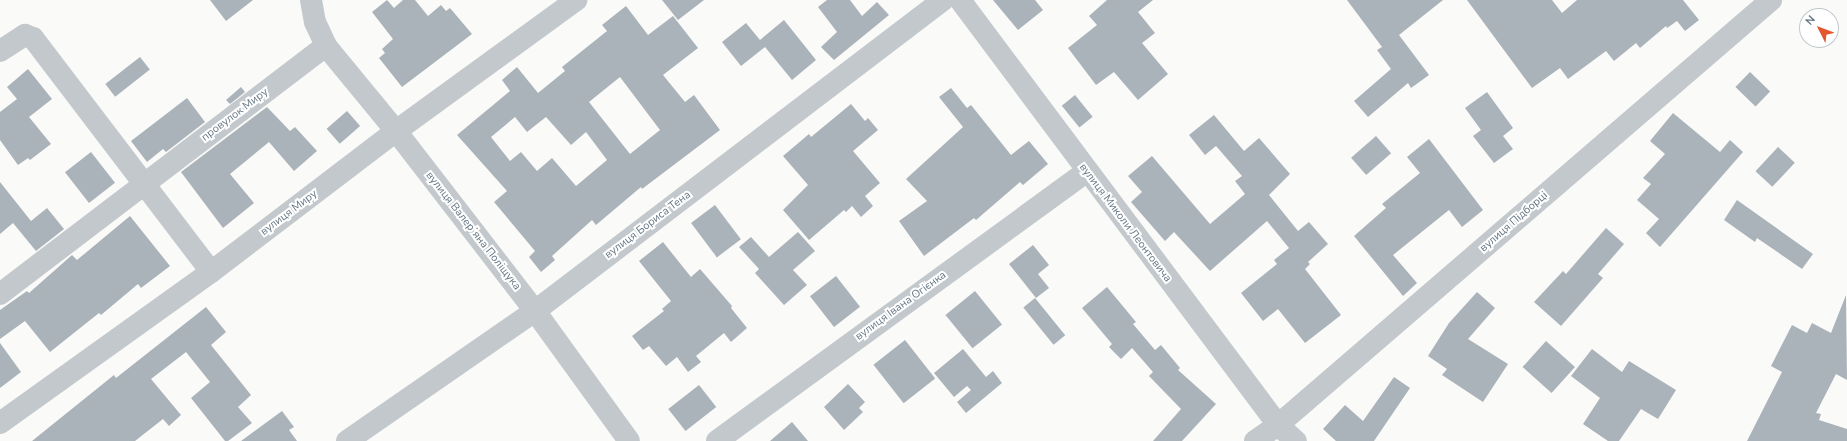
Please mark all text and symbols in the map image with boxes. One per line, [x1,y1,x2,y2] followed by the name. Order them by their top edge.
[1799,8,1839,48] north arrow
[1802,12,1819,28] text: N
[199,86,271,144] street label: провулок Миру
[1076,161,1174,285] street label: вулиця Миколи Леонтовича
[423,169,523,293] street label: вулиця Валерʼяна Поліщука
[258,187,320,239] street label: вулиця Миру
[602,188,694,262] street label: вулиця Бориса Тена
[1478,189,1550,255] street label: вулиця Підборці
[853,269,949,343] street label: вулиця Івана Огієнка

